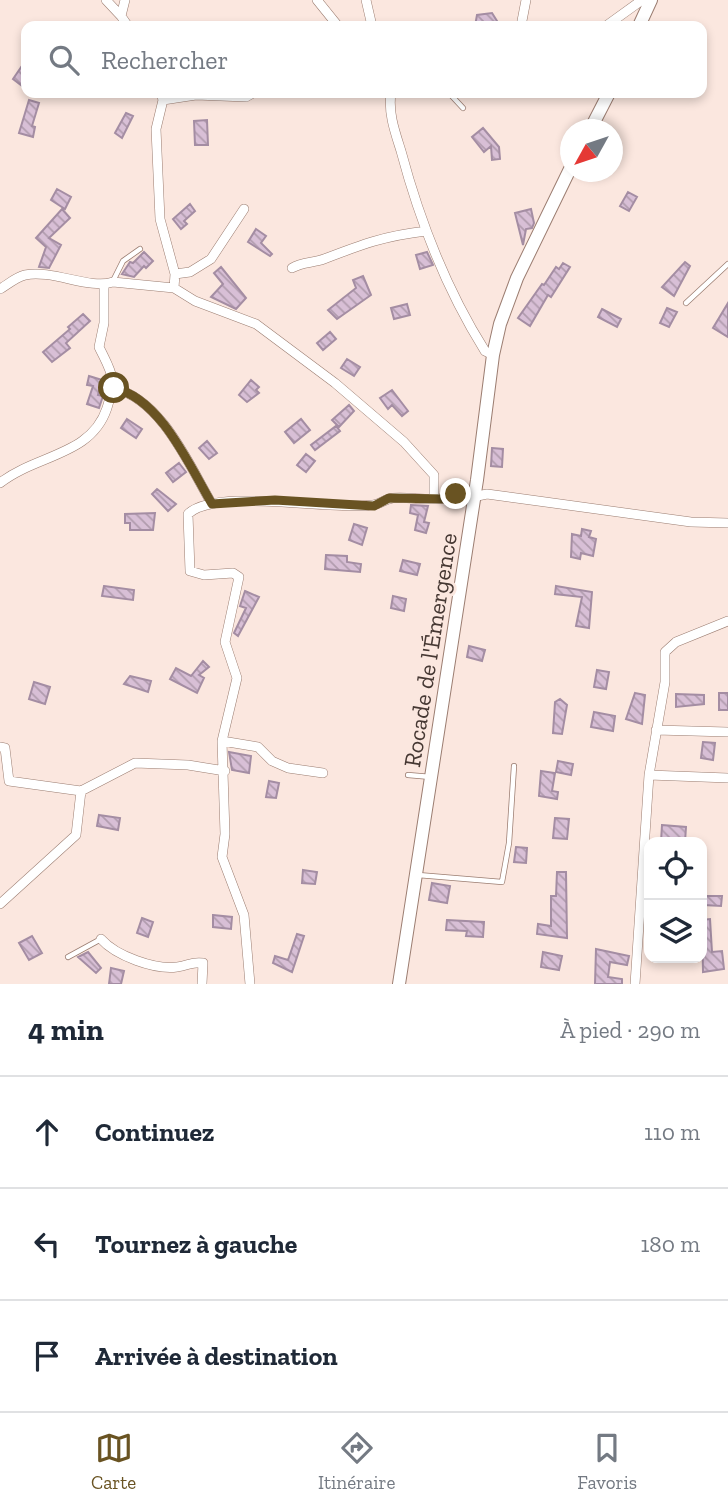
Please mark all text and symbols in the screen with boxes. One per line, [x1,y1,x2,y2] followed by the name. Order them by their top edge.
[21,21,707,98] search box
[45,41,83,79] icon: search
[101,44,228,76] text: Rechercher
[560,119,623,182] north arrow
[98,372,129,403] route start
[440,478,471,509] route end
[397,531,463,769] street label: Rocade de l'Émergence
[644,837,707,963] map controls
[644,837,707,900] button: locate
[644,900,707,963] button: layers
[28,1012,104,1048] text: 4 min
[560,1016,700,1044] text: À pied · 290 m
[28,1113,66,1151] icon: ahead
[95,1116,214,1148] text: Continuez
[644,1118,700,1146] text: 110 m
[28,1225,66,1263] icon: left
[95,1228,297,1260] text: Tournez à gauche
[640,1230,700,1258] text: 180 m
[28,1337,66,1375] icon: arrive
[95,1340,338,1372] text: Arrivée à destination
[91,1429,136,1494] tab: Carte
[318,1429,395,1494] tab: Itinéraire
[577,1429,637,1494] tab: Favoris

